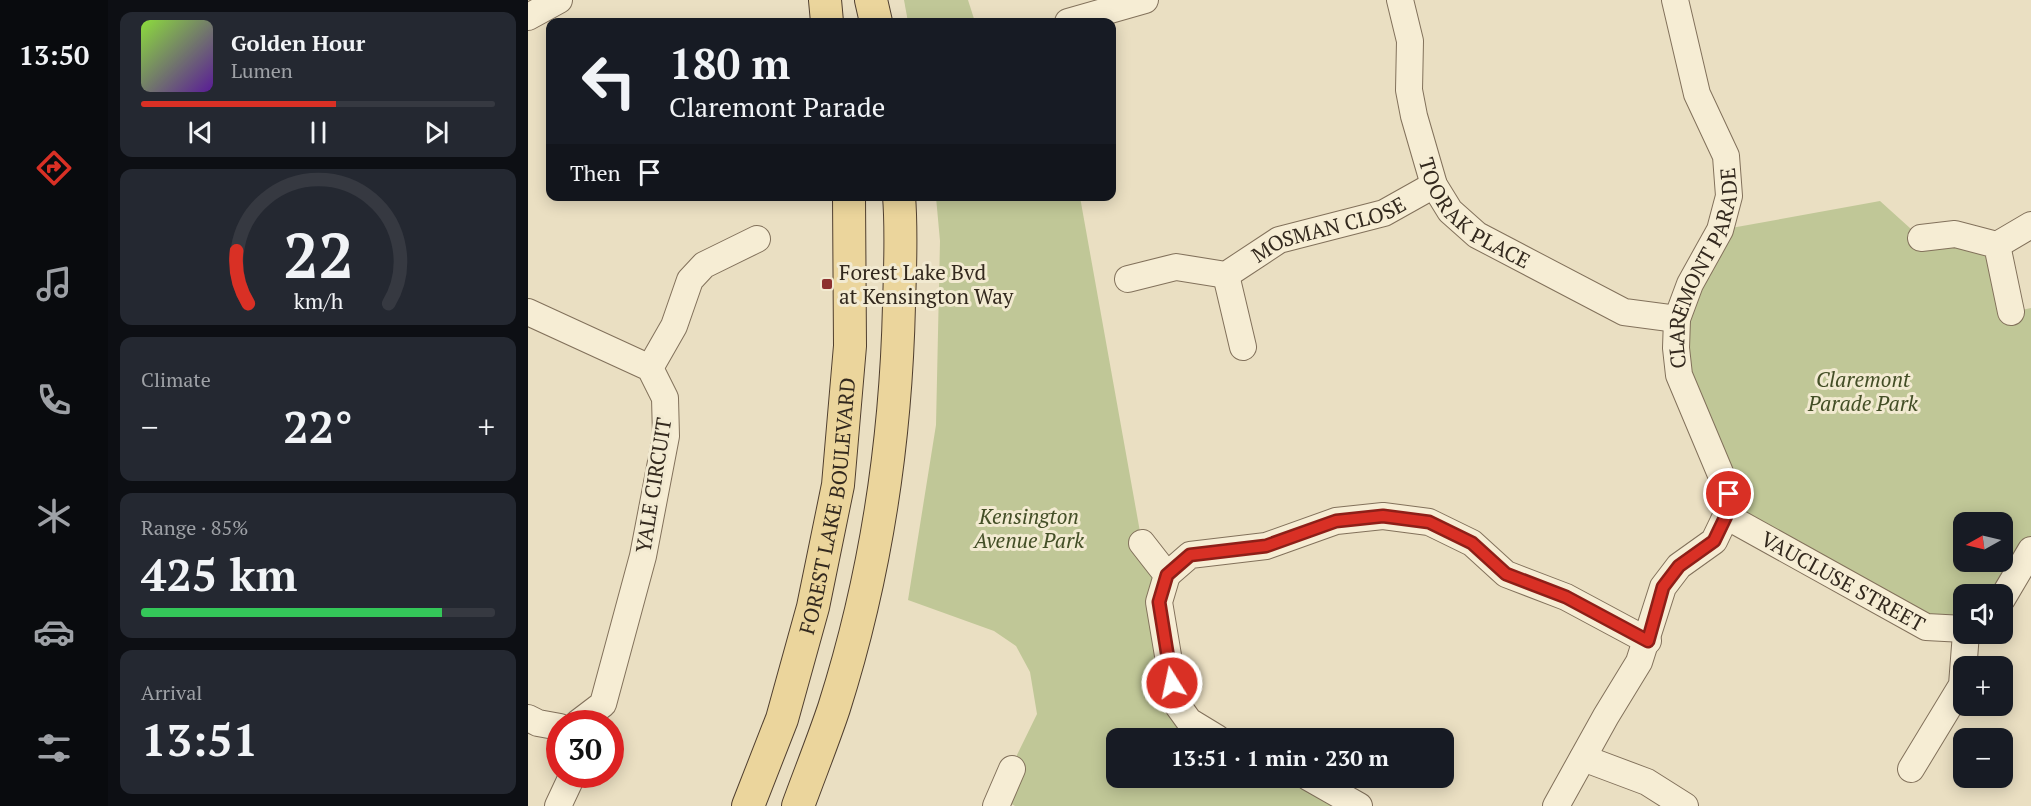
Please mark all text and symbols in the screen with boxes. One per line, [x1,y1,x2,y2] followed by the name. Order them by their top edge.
[231,28,365,57] text: Golden Hour
[669,35,790,91] text: 180 m
[19,37,89,73] text: 13:50
[570,42,648,120] icon: left
[231,57,293,84] text: Lumen
[669,89,885,125] text: Claremont Parade
[184,116,217,149] icon: previous
[302,116,335,149] icon: pause
[420,116,453,149] icon: next
[33,147,75,189] icon: directions
[1413,154,1535,274] street label: TOORAK PLACE
[633,156,666,189] icon: arrive
[570,158,621,187] text: Then
[1662,167,1743,370] street label: CLAREMONT PARADE
[1246,190,1411,268] street label: MOSMAN CLOSE
[283,213,353,296] text: 22
[839,258,1014,310] place label: Forest Lake Bvd at Kensington Way
[33,263,75,305] icon: music
[820,277,834,291] marker: Forest Lake Bvd at Kensington Way
[293,287,343,315] text: km/h
[1807,365,1919,417] park label: Claremont Parade Park
[141,366,211,393] text: Climate
[792,376,861,637] street label: FOREST LAKE BOULEVARD
[33,379,75,421] icon: phone
[283,396,353,456] text: 22°
[141,405,159,448] text: −
[477,405,495,448] text: +
[628,415,678,555] street label: YALE CIRCUIT
[1703,468,1754,519] pin
[1712,477,1745,510] icon: arrive
[33,495,75,537] icon: climate
[972,502,1085,554] park label: Kensington Avenue Park
[1953,512,2013,572] north arrow
[1953,512,2013,788] map controls
[141,514,248,541] text: Range · 85%
[1756,524,1930,638] street label: VAUCLUSE STREET
[141,544,297,604] text: 425 km
[1953,584,2013,644] button: sound
[33,611,75,653] icon: car
[1140,651,1204,715] position arrow
[1953,656,2013,716] button: +
[141,679,202,706] text: Arrival
[141,709,258,769] text: 13:51
[546,710,624,788] speed limit sign: 30
[33,727,75,769] icon: filters
[1953,728,2013,788] button: −
[1171,743,1389,772] text: 13:51 · 1 min · 230 m

